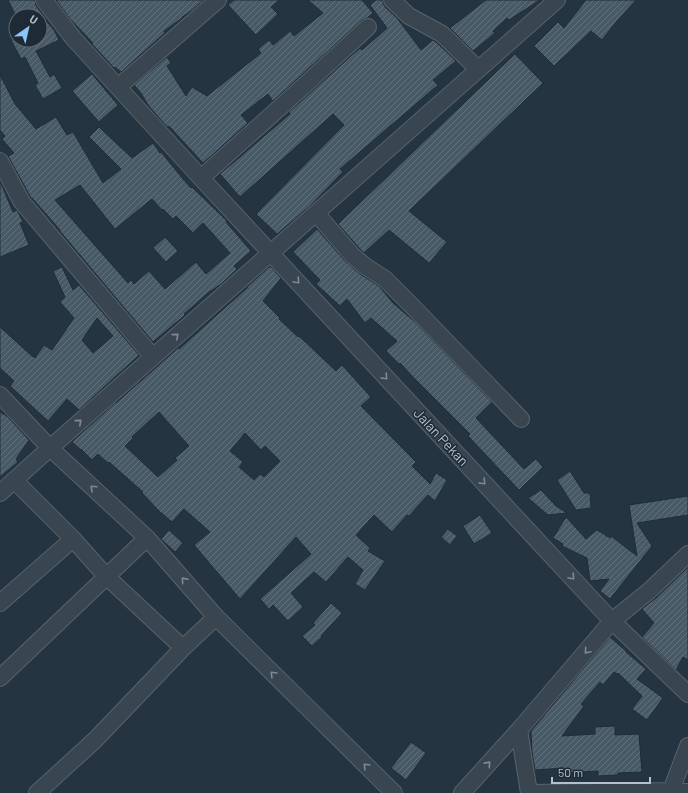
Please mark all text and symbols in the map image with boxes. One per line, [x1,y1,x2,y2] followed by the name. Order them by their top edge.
[8,8,48,48] north arrow
[27,12,40,27] text: U
[292,277,299,284] one-way arrow
[172,334,179,341] one-way arrow
[381,372,388,380] one-way arrow
[410,404,472,469] street label: Jalan Pekan
[74,419,82,427] one-way arrow
[479,477,486,485] one-way arrow
[90,486,97,493] one-way arrow
[567,573,574,580] one-way arrow
[181,578,188,585] one-way arrow
[584,646,591,653] one-way arrow
[271,671,278,679] one-way arrow
[552,759,650,785] scale bar
[483,761,491,769] one-way arrow
[363,763,371,770] one-way arrow
[558,765,583,779] text: 50 m

